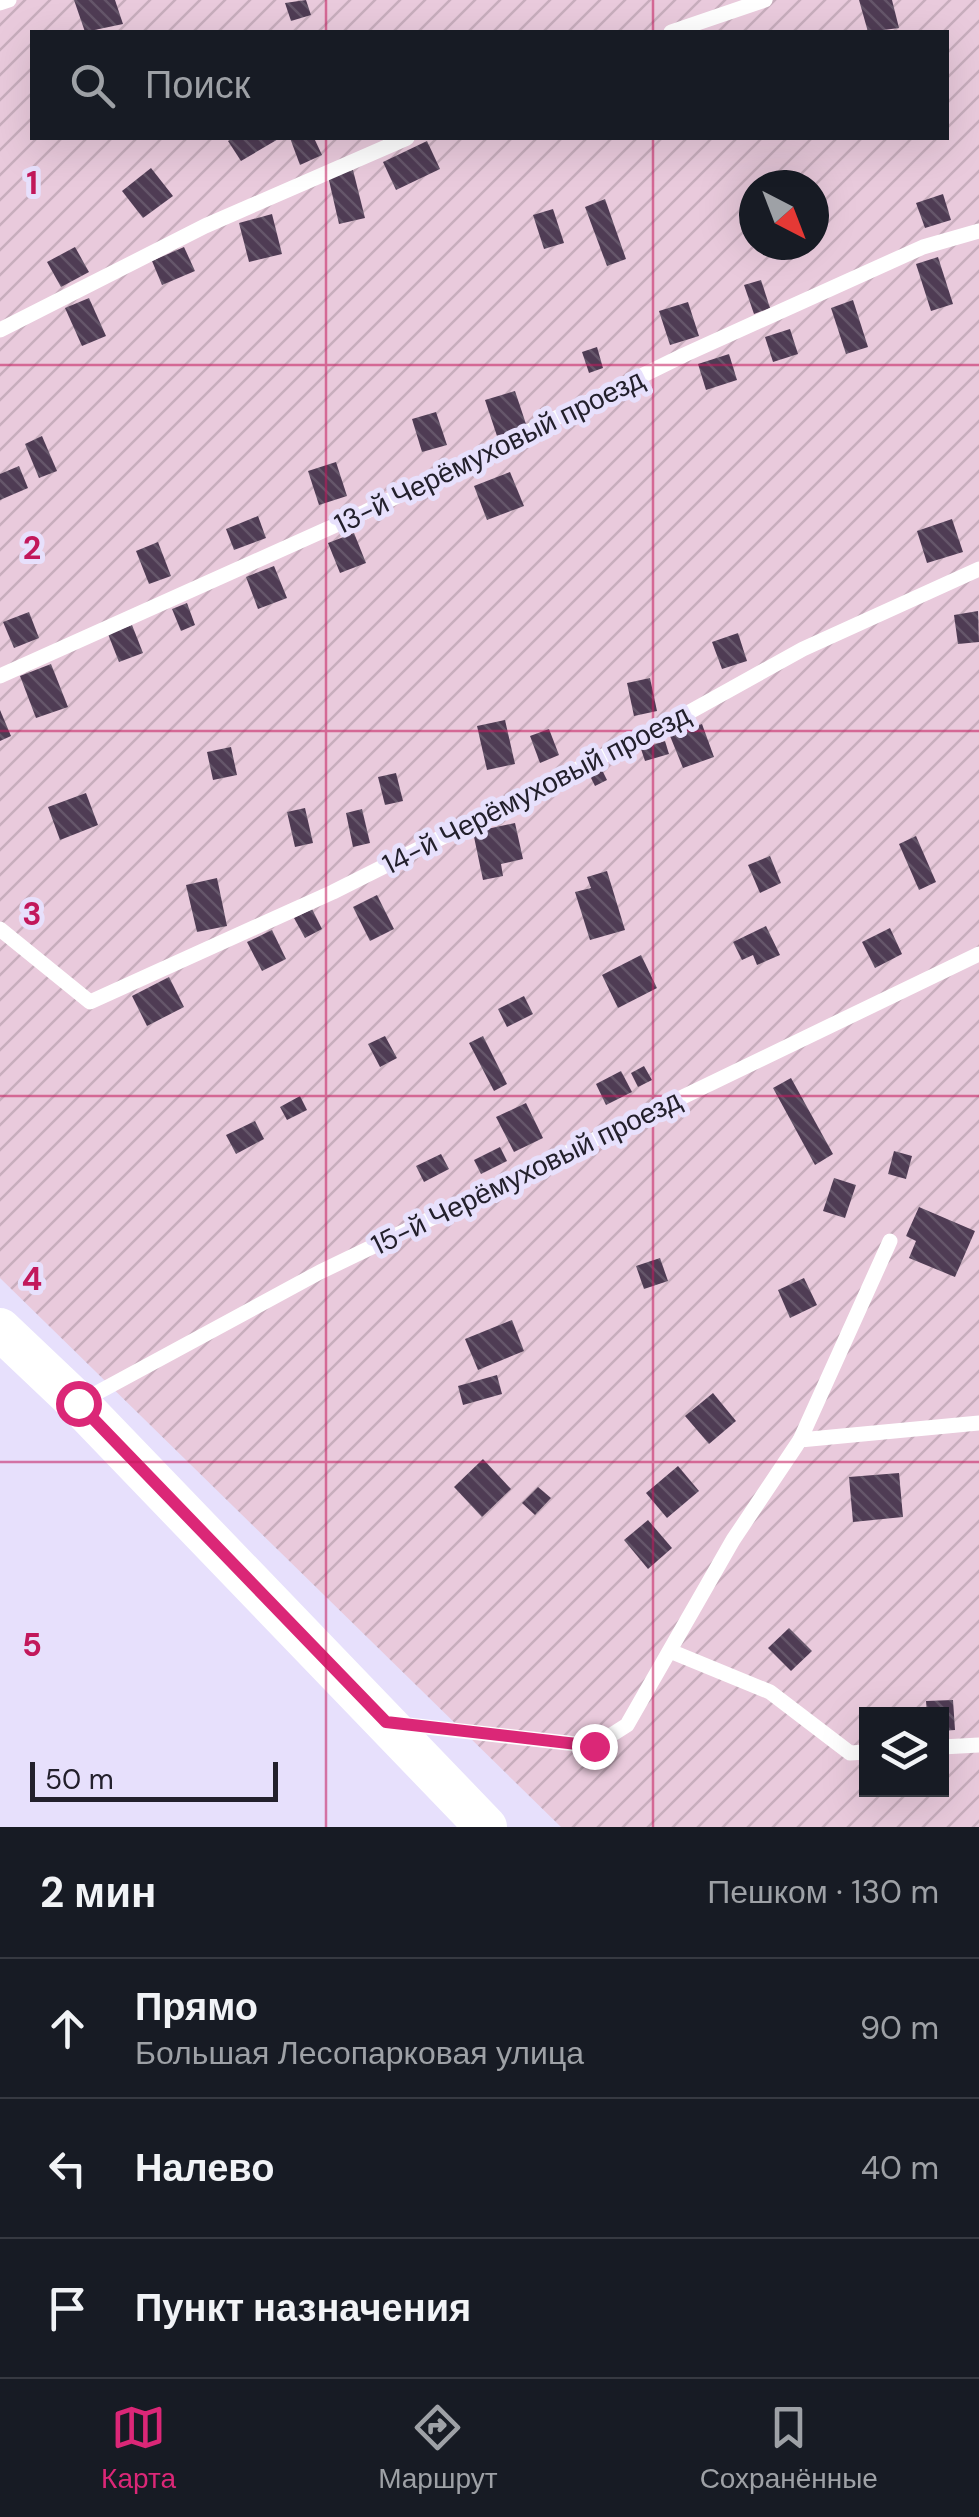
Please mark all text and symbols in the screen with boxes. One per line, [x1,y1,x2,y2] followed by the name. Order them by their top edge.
[30,30,949,140] search box
[65,58,120,113] icon: search
[145,60,250,110] text: Поиск
[26,162,38,204] text: 1
[739,170,829,260] north arrow
[328,360,650,543] street label: 13-й Черёмуховый проезд
[23,527,41,569] text: 2
[376,696,696,883] street label: 14-й Черёмуховый проезд
[22,893,42,935] text: 3
[365,1081,687,1264] street label: 15-й Черёмуховый проезд
[22,1258,42,1300] text: 4
[56,1381,102,1427] route start
[22,1624,42,1666] text: 5
[859,1707,949,1797] map controls
[859,1707,949,1797] button: layers
[572,1724,618,1770] route end
[30,1757,278,1802] scale bar
[45,1761,114,1798] text: 50 m
[40,1865,156,1920] text: 2 мин
[707,1871,939,1913] text: Пешком · 130 m
[135,1982,258,2032] text: Прямо
[40,2001,95,2056] icon: ahead
[860,2007,939,2049] text: 90 m
[135,2032,584,2074] text: Большая Лесопарковая улица
[40,2141,95,2196] icon: left
[135,2143,274,2193] text: Налево
[861,2147,939,2189] text: 40 m
[40,2281,95,2336] icon: arrive
[135,2283,471,2333] text: Пункт назначения
[101,2400,176,2497] tab: Карта
[378,2400,497,2497] tab: Маршрут
[700,2400,878,2497] tab: Сохранённые

